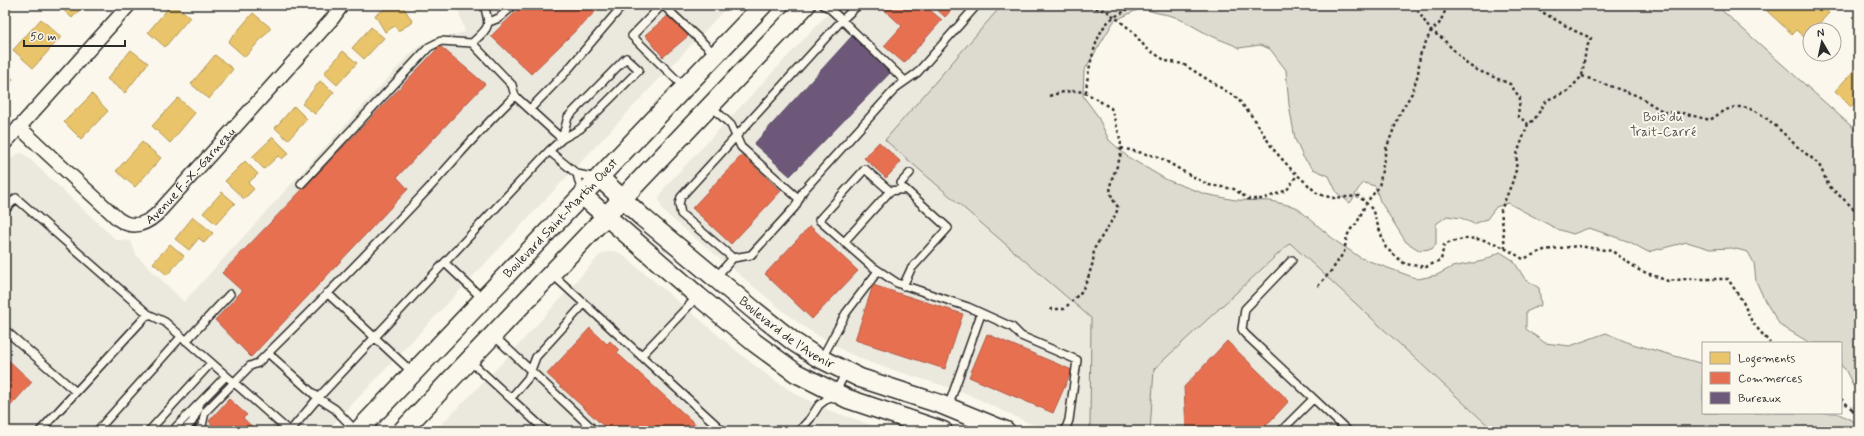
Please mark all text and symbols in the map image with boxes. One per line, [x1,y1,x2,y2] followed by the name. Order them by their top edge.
[24,22,125,48] scale bar
[1802,22,1842,62] north arrow
[1816,26,1825,41] text: N
[30,29,57,45] text: 50 m
[1630,109,1696,141] park label: Bois du Trait-Carré
[142,124,239,229] street label: Avenue F.-X.-Garneau
[500,154,622,281] street label: Boulevard Saint-Martin Ouest
[735,293,838,373] street label: Boulevard de l'Avenir
[1702,342,1842,414] legend
[1738,351,1795,368] text: Logements
[1738,371,1803,387] text: Commerces
[1738,391,1781,407] text: Bureaux

